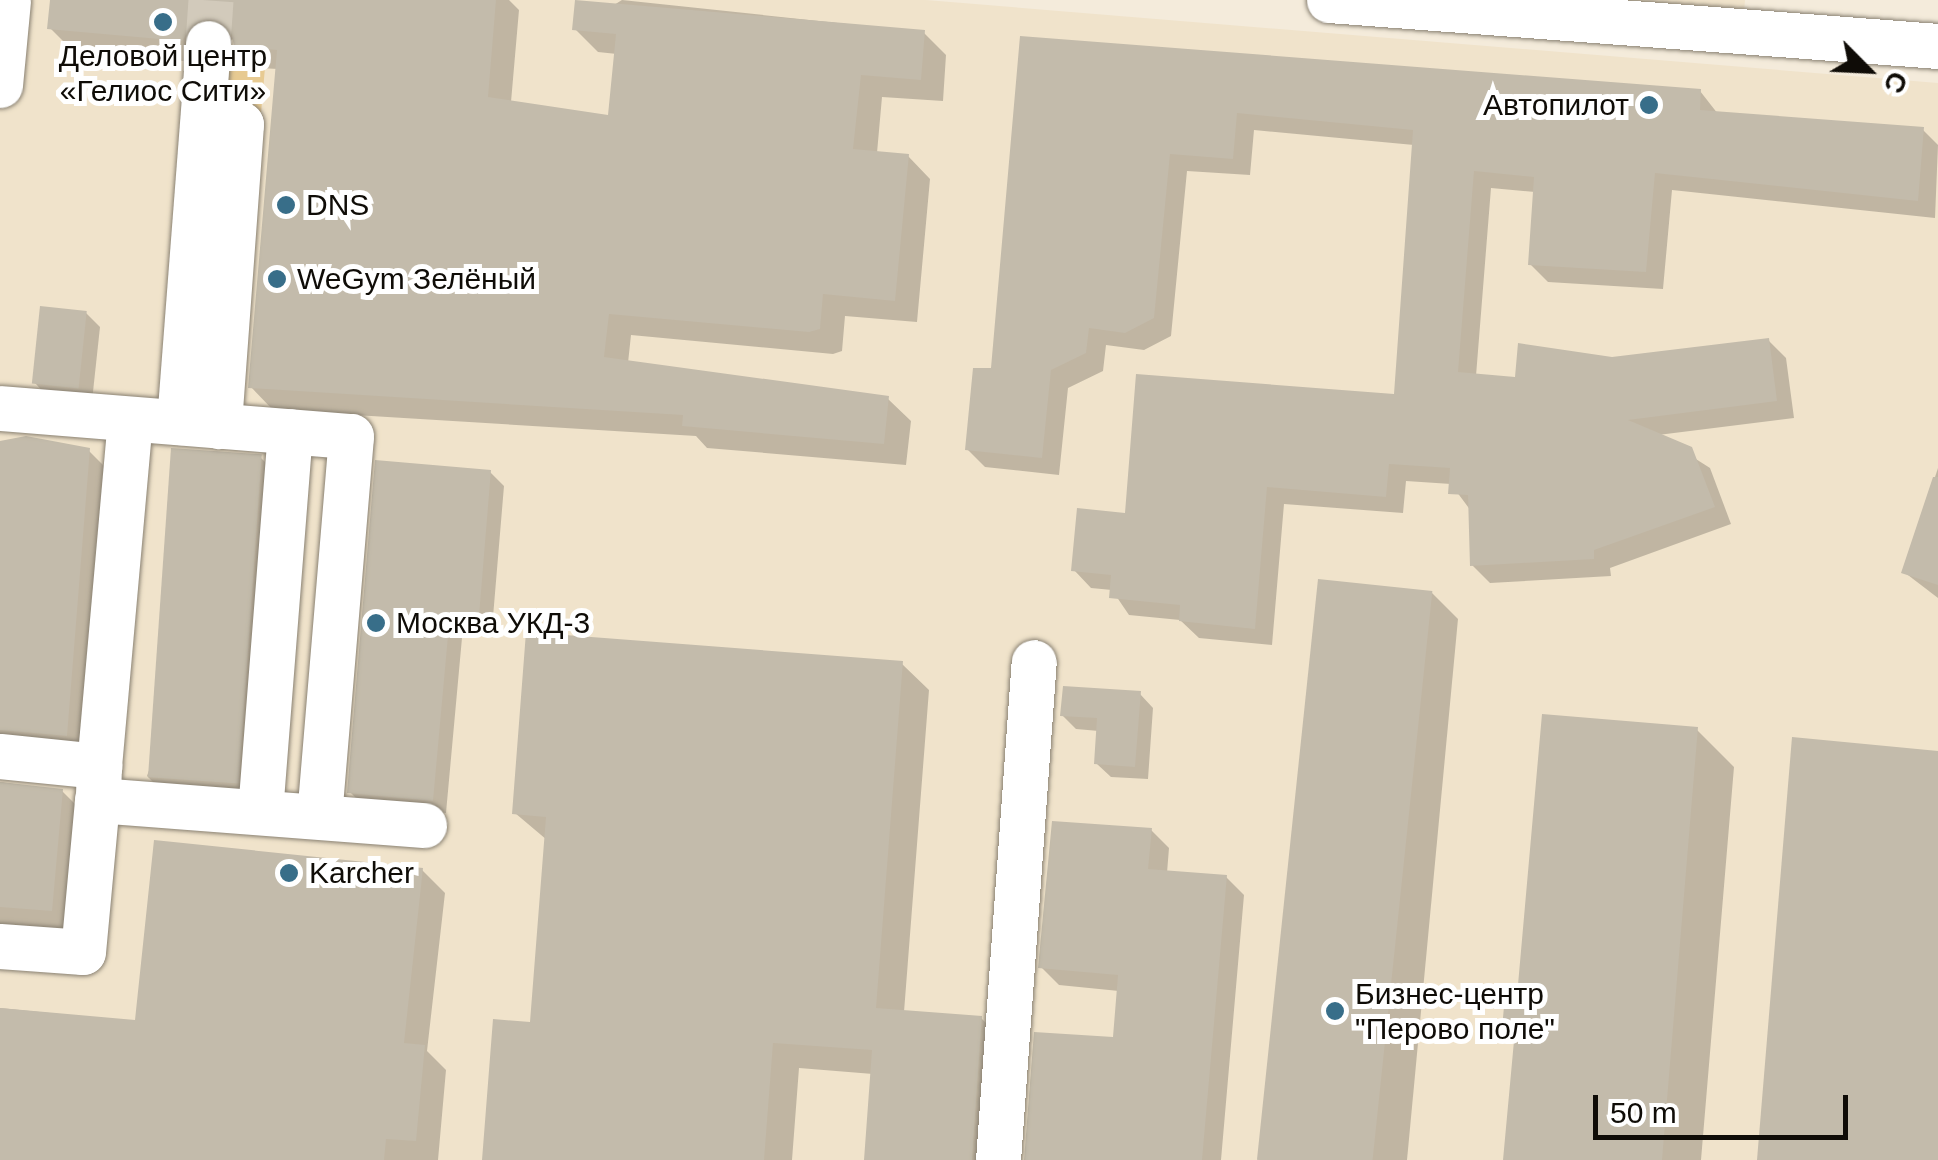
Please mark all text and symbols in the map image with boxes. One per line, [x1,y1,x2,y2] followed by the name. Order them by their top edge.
[152,11,174,33] marker: Деловой центр «Гелиос Сити»
[1818,20,1918,120] north arrow
[59,38,267,108] place label: Деловой центр «Гелиос Сити»
[1878,67,1914,98] text: С
[1483,87,1629,123] place label: Автопилот
[1638,94,1660,116] marker: Автопилот
[306,187,369,223] place label: DNS
[275,194,297,216] marker: DNS
[297,261,536,297] place label: WeGym Зелёный
[266,268,288,290] marker: WeGym Зелёный
[396,605,590,641] place label: Москва УКД-3
[365,612,387,634] marker: Москва УКД-3
[309,855,414,891] place label: Karcher
[278,862,300,884] marker: Karcher
[1355,976,1555,1046] place label: Бизнес-центр "Перово поле"
[1324,1000,1346,1022] marker: Бизнес-центр "Перово поле"
[1598,1075,1853,1137] scale bar
[1610,1096,1677,1129] text: 50 m

